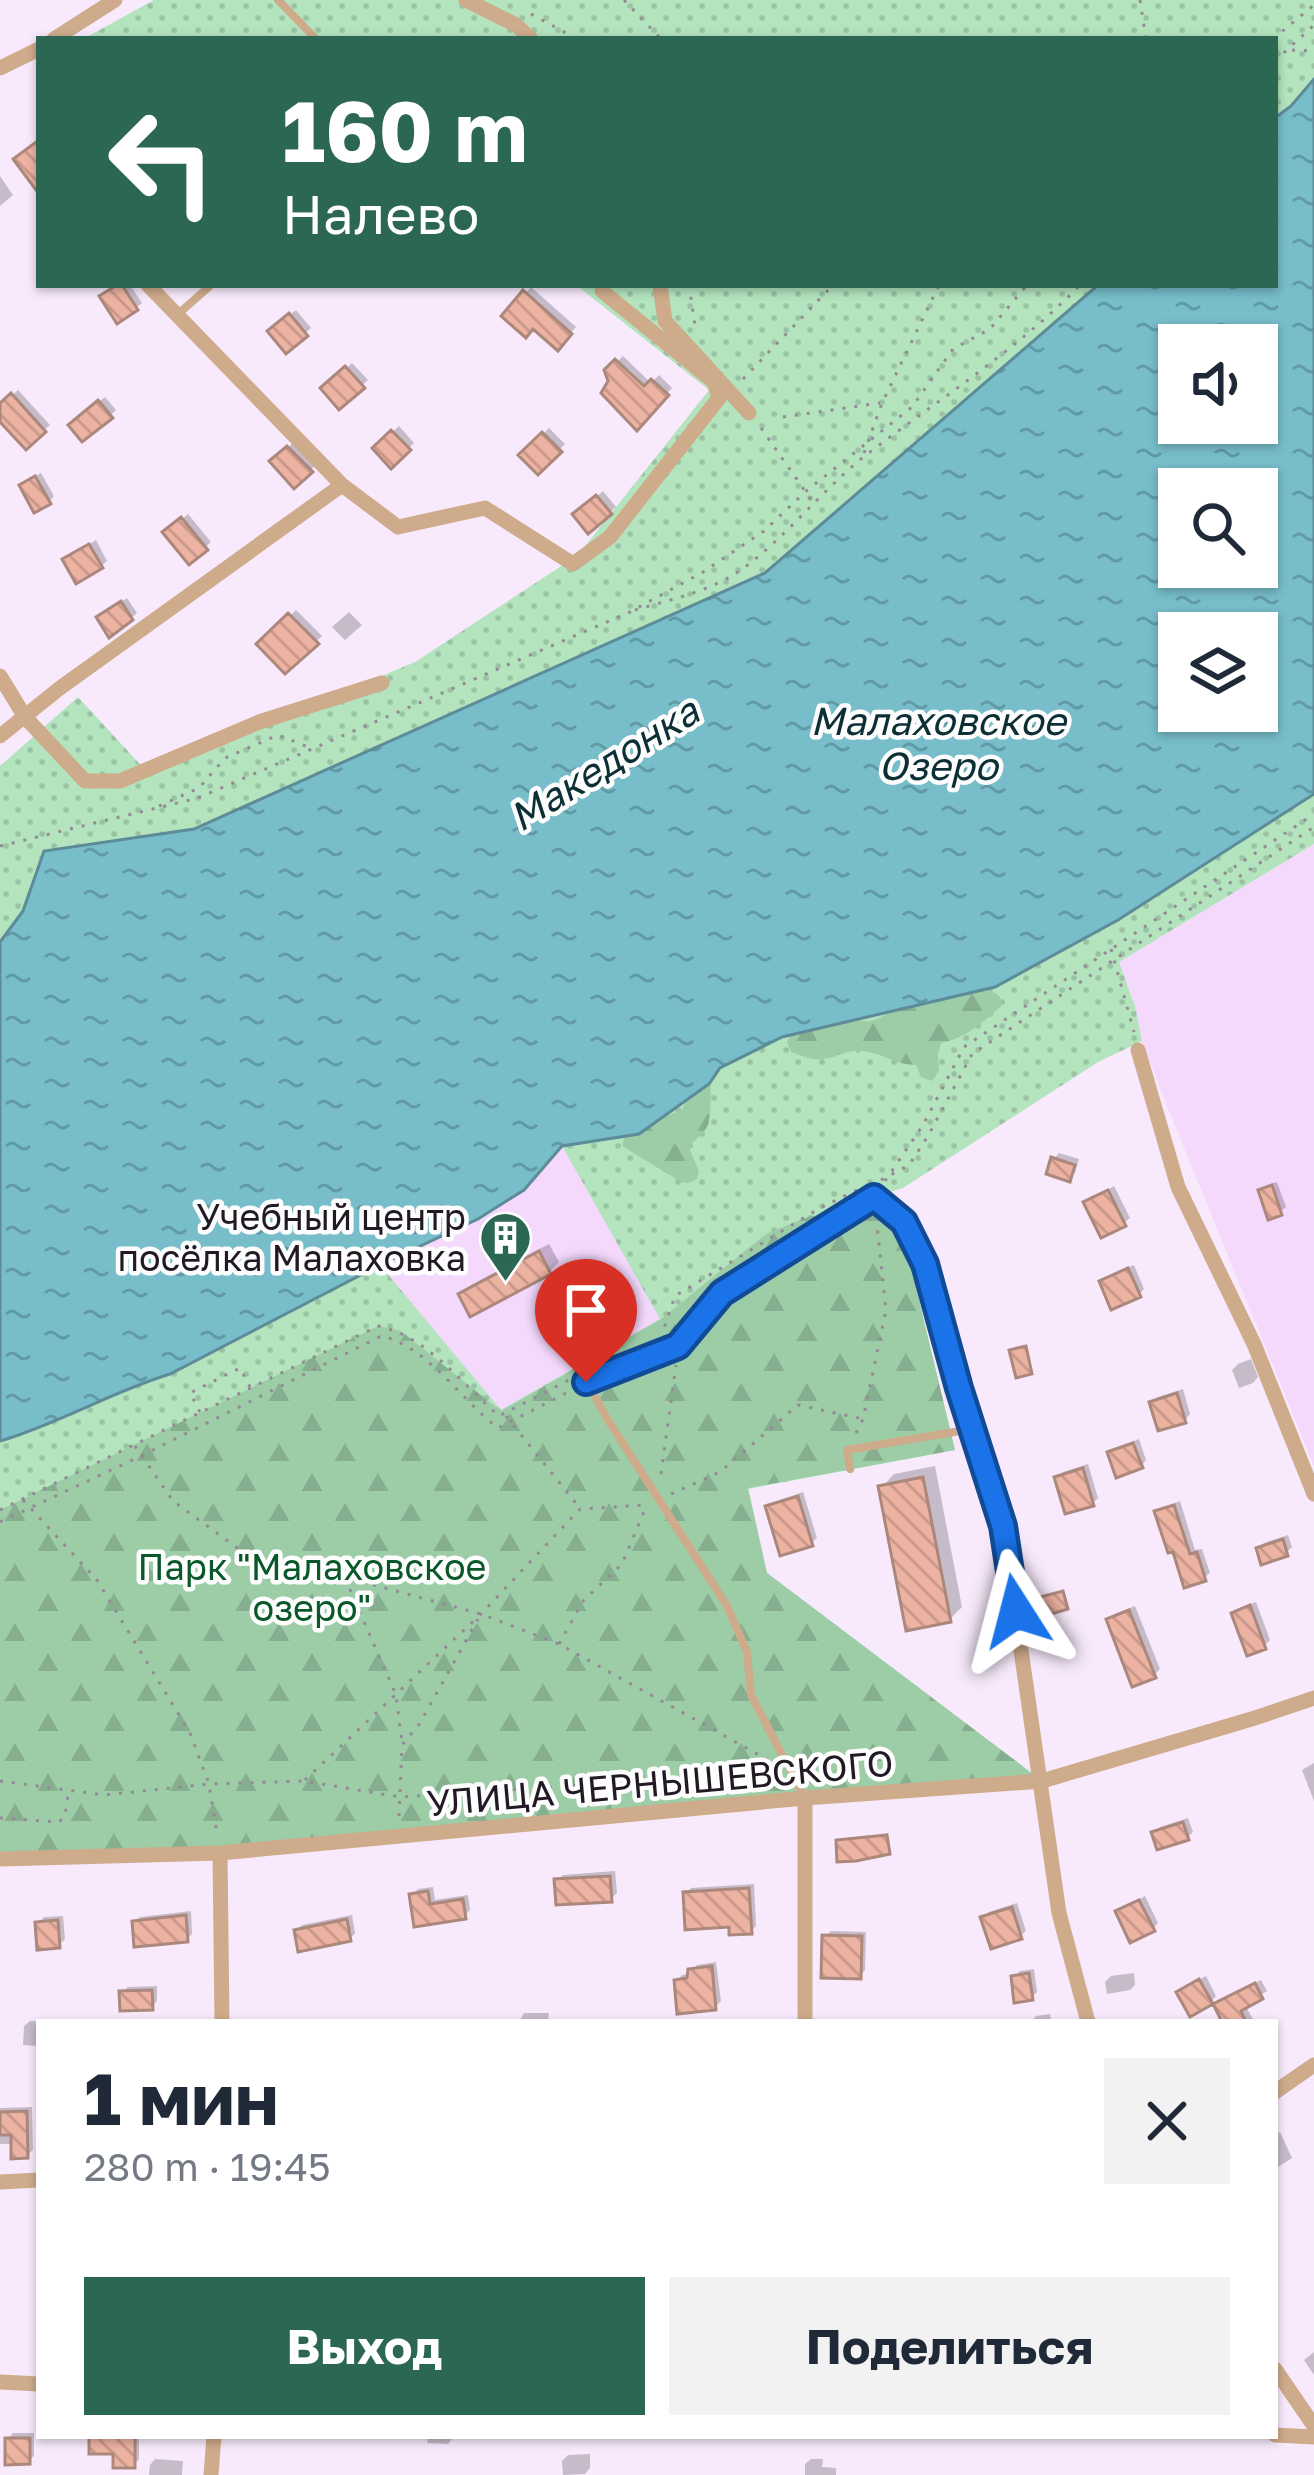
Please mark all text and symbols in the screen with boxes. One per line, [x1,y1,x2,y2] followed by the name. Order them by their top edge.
[282,80,528,180] text: 160 m
[84,84,240,240] icon: left
[282,181,479,246] text: Налево
[1158,324,1278,732] map controls
[1158,324,1278,444] button: sound
[1158,468,1278,588] button: search
[1158,612,1278,732] button: layers
[500,686,709,840] water label: Македонка
[810,697,1068,789] water label: Малаховское Озеро
[118,1195,466,1279] place label: Учебный центр посёлка Малаховка
[477,1210,533,1284] building icon: Учебный центр посёлка Малаховка
[535,1259,637,1382] pin
[553,1277,619,1343] icon: arrive
[137,1545,487,1629] park label: Парк "Малаховское озеро"
[953,1548,1079,1674] position arrow
[425,1741,895,1824] street label: УЛИЦА ЧЕРНЫШЕВСКОГО
[84,2054,279,2141] text: 1 мин
[1104,2058,1230,2184] button: close
[84,2143,331,2190] text: 280 m · 19:45
[84,2277,645,2415] button: Выход
[669,2277,1230,2415] button: Поделиться

